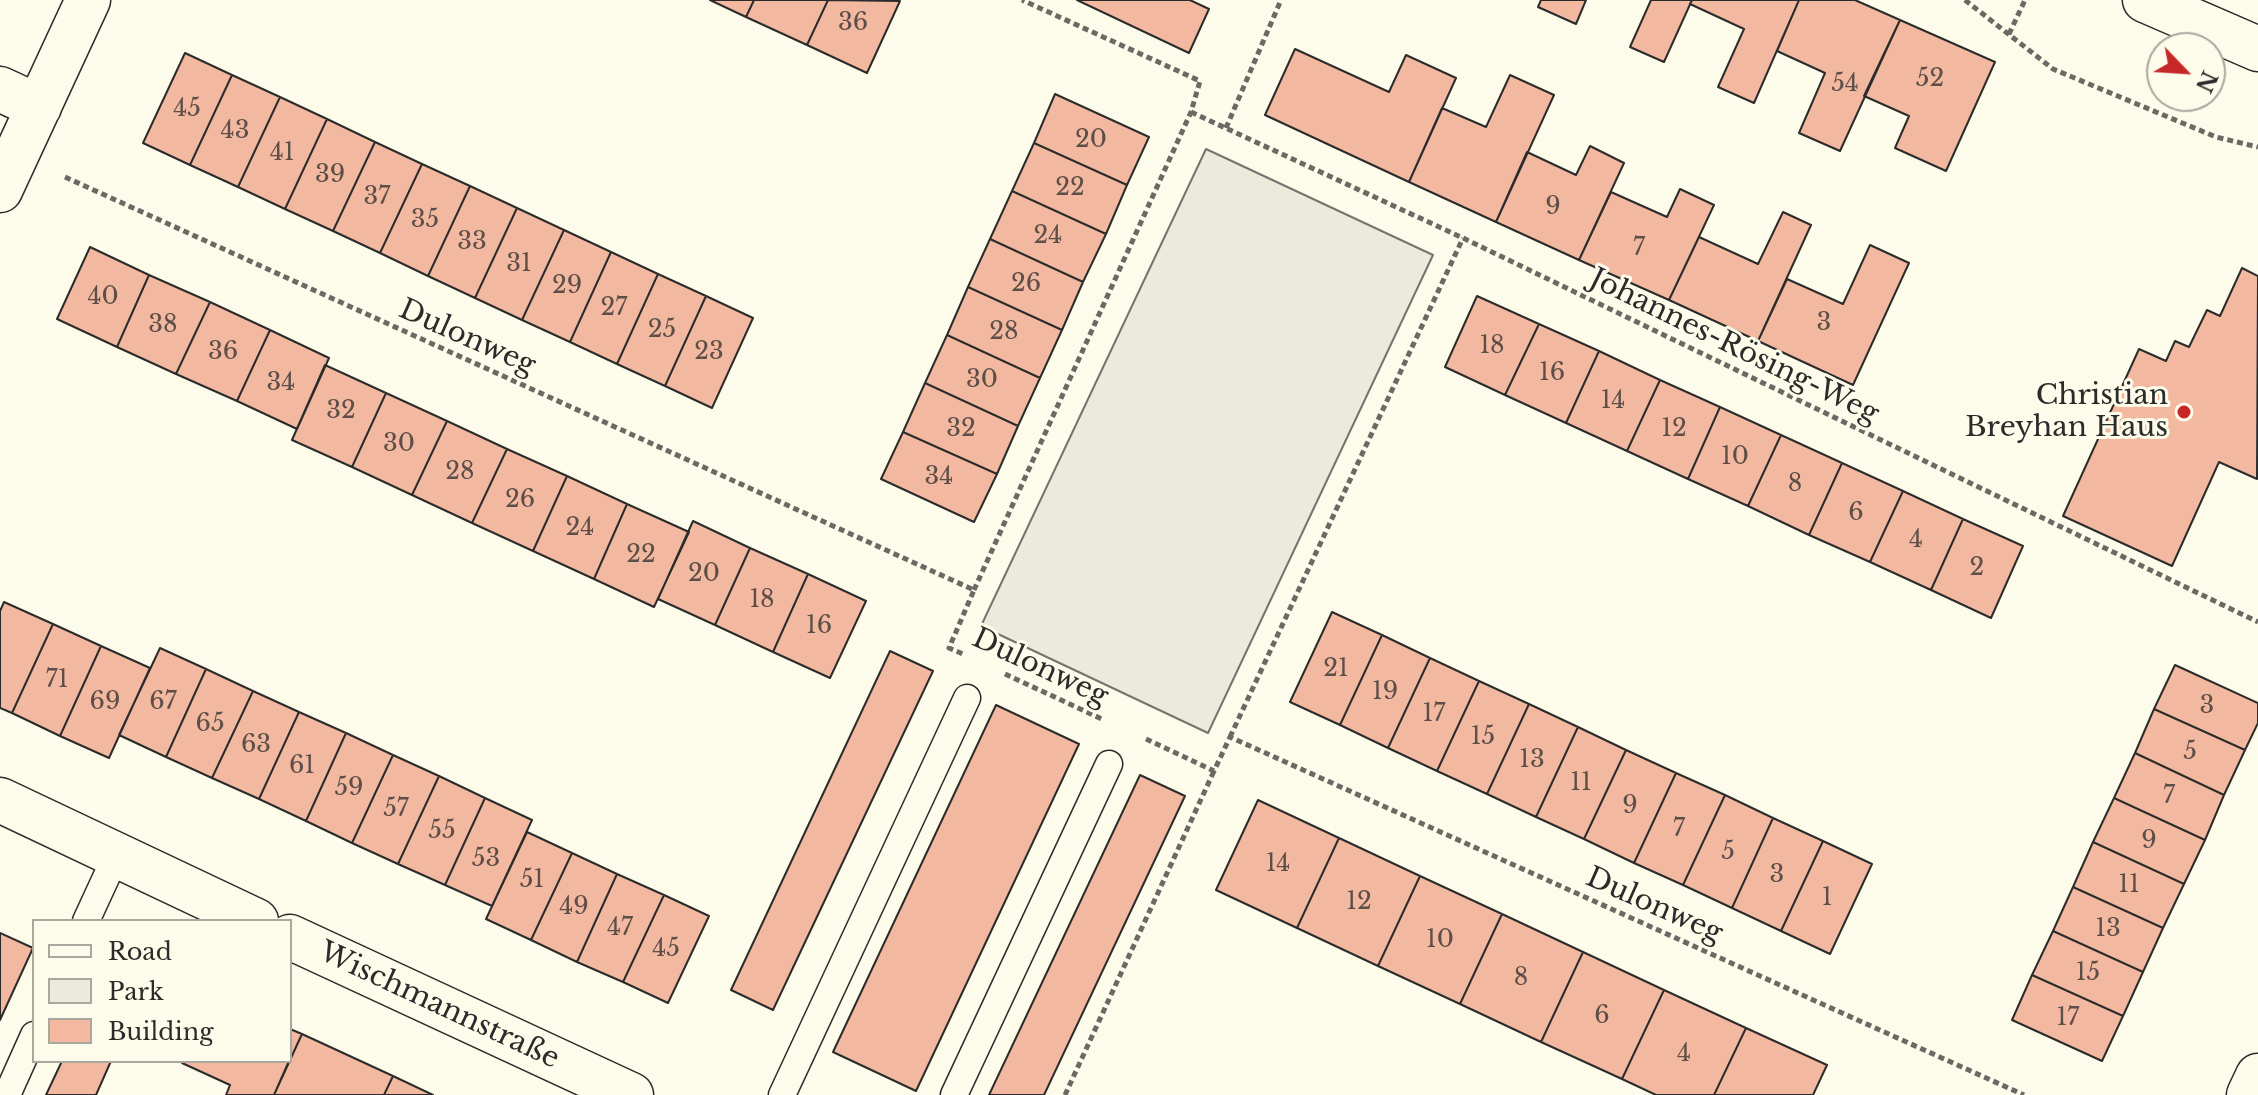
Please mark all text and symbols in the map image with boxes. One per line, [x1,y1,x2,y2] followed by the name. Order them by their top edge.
[838,9,868,37] house number: 36
[2146,32,2226,112] north arrow
[1916,65,1944,93] house number: 52
[2190,66,2223,97] text: N
[1831,70,1859,98] house number: 54
[173,95,201,123] house number: 45
[221,117,249,145] house number: 43
[1075,126,1107,154] house number: 20
[270,139,294,167] house number: 41
[315,161,345,189] house number: 39
[1055,174,1085,202] house number: 22
[364,183,390,211] house number: 37
[1545,193,1561,221] house number: 9
[411,206,439,234] house number: 35
[1034,222,1062,250] house number: 24
[457,228,487,256] house number: 33
[1633,234,1645,262] house number: 7
[506,250,532,278] house number: 31
[1584,262,1884,432] street label: Johannes-Rösing-Weg
[1011,270,1041,298] house number: 26
[552,272,582,300] house number: 29
[87,283,119,311] house number: 40
[394,293,540,383] street label: Dulonweg
[601,294,627,322] house number: 27
[1817,309,1831,337] house number: 3
[148,311,178,339] house number: 38
[648,316,676,344] house number: 25
[989,318,1019,346] house number: 28
[1479,332,1505,360] house number: 18
[208,338,238,366] house number: 36
[694,338,724,366] house number: 23
[1539,359,1565,387] house number: 16
[966,366,998,394] house number: 30
[267,369,295,397] house number: 34
[1965,379,2168,445] place label: Christian Breyhan Haus
[1601,387,1625,415] house number: 14
[326,397,356,425] house number: 32
[2175,403,2193,421] marker: Christian Breyhan Haus
[946,415,976,443] house number: 32
[1661,415,1687,443] house number: 12
[383,430,415,458] house number: 30
[1721,443,1749,471] house number: 10
[445,458,475,486] house number: 28
[925,463,953,491] house number: 34
[1788,470,1802,498] house number: 8
[505,486,535,514] house number: 26
[1848,499,1864,527] house number: 6
[566,514,594,542] house number: 24
[1909,526,1923,554] house number: 4
[626,541,656,569] house number: 22
[1970,554,1984,582] house number: 2
[688,560,720,588] house number: 20
[749,586,775,614] house number: 18
[806,612,832,640] house number: 16
[967,622,1113,714] street label: Dulonweg
[1323,655,1349,683] house number: 21
[46,666,68,694] house number: 71
[1372,678,1398,706] house number: 19
[90,688,120,716] house number: 69
[149,688,177,716] house number: 67
[2200,692,2214,720] house number: 3
[1423,700,1445,728] house number: 17
[195,710,225,738] house number: 65
[1471,723,1495,751] house number: 15
[241,731,271,759] house number: 63
[2183,738,2197,766] house number: 5
[1519,746,1545,774] house number: 13
[289,752,315,780] house number: 61
[1570,769,1592,797] house number: 11
[334,774,364,802] house number: 59
[2163,782,2175,810] house number: 7
[1622,792,1638,820] house number: 9
[383,795,409,823] house number: 57
[1673,815,1685,843] house number: 7
[428,817,456,845] house number: 55
[2141,827,2157,855] house number: 9
[1721,838,1735,866] house number: 5
[472,845,500,873] house number: 53
[1266,850,1290,878] house number: 14
[1581,861,1727,951] street label: Dulonweg
[1770,861,1784,889] house number: 3
[520,866,544,894] house number: 51
[2118,871,2140,899] house number: 11
[1822,884,1832,912] house number: 1
[1346,888,1372,916] house number: 12
[559,893,589,921] house number: 49
[607,914,633,942] house number: 47
[2095,915,2121,943] house number: 13
[32,919,292,1063] legend
[1426,926,1454,954] house number: 10
[652,935,680,963] house number: 45
[314,936,564,1076] street label: Wischmannstraße
[108,937,172,966] text: Road
[2076,959,2100,987] house number: 15
[1514,964,1528,992] house number: 8
[108,977,164,1006] text: Park
[1594,1002,1610,1030] house number: 6
[2057,1004,2079,1032] house number: 17
[108,1017,214,1046] text: Building
[1677,1040,1691,1068] house number: 4

